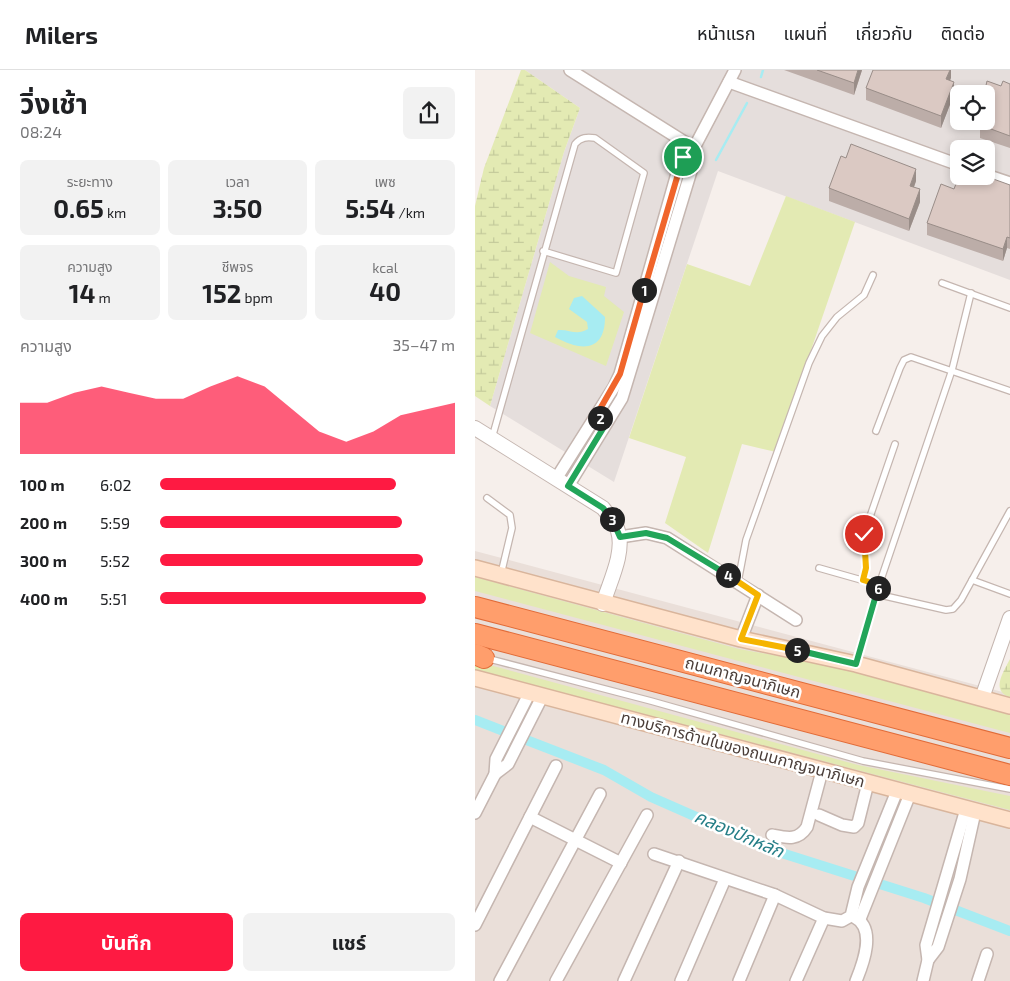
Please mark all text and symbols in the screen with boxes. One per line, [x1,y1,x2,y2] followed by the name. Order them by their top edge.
[25,20,98,49] text: Milers
[697,22,755,44] text: หน้าแรก
[783,22,827,44] text: แผนที่
[855,22,913,44] text: เกี่ยวกับ
[941,22,985,44] text: ติดต่อ
[950,85,995,185] map controls
[950,85,995,130] button: locate
[20,86,88,120] text: วิ่งเช้า
[403,87,455,139] button: share
[20,122,62,141] text: 08:24
[662,136,704,178] pin
[950,140,995,185] button: layers
[669,143,697,171] icon: arrive
[67,173,113,190] text: ระยะทาง
[225,173,250,190] text: เวลา
[374,173,396,190] text: เพซ
[53,193,104,223] text: 0.65
[212,193,263,223] text: 3:50
[345,193,395,223] text: 5:54
[104,204,126,221] text: km
[395,204,425,221] text: /km
[67,258,112,275] text: ความสูง
[222,258,253,275] text: ชีพจร
[372,259,398,276] text: kcal
[369,276,401,306] text: 40
[69,278,96,308] text: 14
[202,278,241,308] text: 152
[631,278,657,302] pin: 1
[641,282,648,299] text: 1
[96,289,111,306] text: m
[241,289,273,306] text: bpm
[392,335,455,354] text: 35–47 m
[20,336,72,355] text: ความสูง
[587,406,613,430] pin: 2
[596,410,605,427] text: 2
[20,475,65,494] text: 100 m
[100,475,132,494] text: 6:02
[599,506,625,532] pin: 3
[609,511,616,528] text: 3
[20,513,67,532] text: 200 m
[100,513,130,532] text: 5:59
[843,513,885,555] pin
[850,520,878,548] icon: check
[20,551,67,570] text: 300 m
[100,551,130,570] text: 5:52
[715,562,741,588] pin: 4
[724,567,733,584] text: 4
[865,576,891,600] pin: 6
[874,580,883,597] text: 6
[20,589,68,608] text: 400 m
[100,589,127,608] text: 5:51
[785,638,809,662] pin: 5
[794,642,801,659] text: 5
[683,652,803,701] street label: ถนนกาญจนาภิเษก
[619,707,867,790] street label: ทางบริการด้านในของถนนกาญจนาภิเษก
[692,804,788,862] water label: คลองปักหลัก
[20,913,233,971] button: บันทึก
[243,913,455,971] button: แชร์

